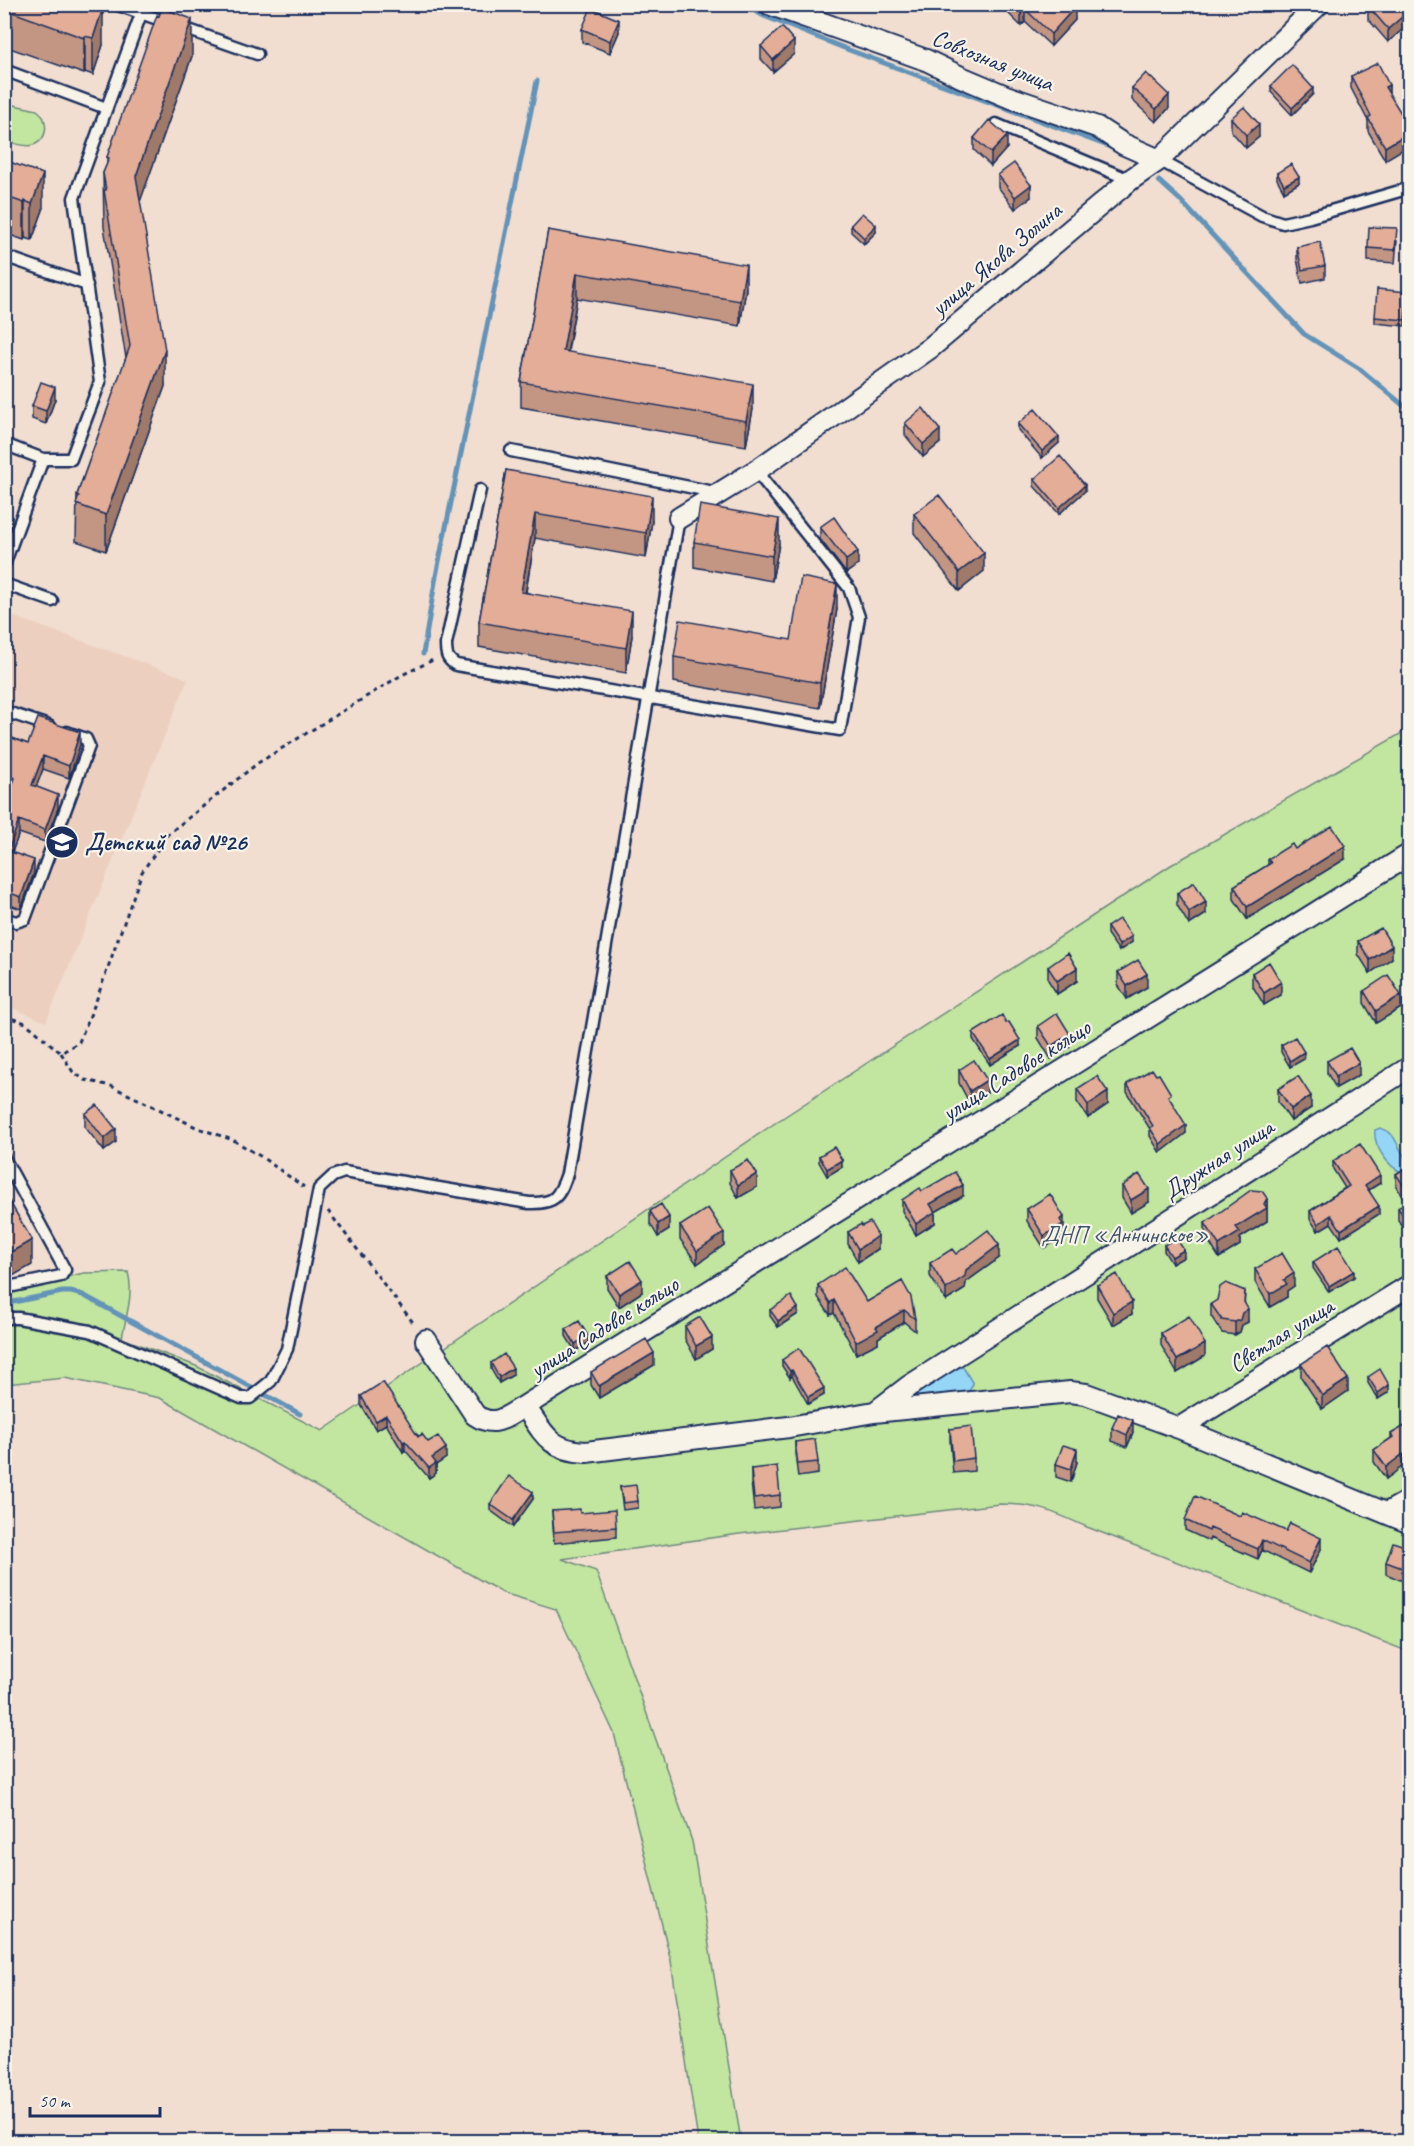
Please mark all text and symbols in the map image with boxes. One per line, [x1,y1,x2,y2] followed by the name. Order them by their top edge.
[928,22,1060,99] street label: Совхозная улица
[923,195,1069,324] street label: улица Якова Золина
[44,824,80,860] school or university icon: Детский сад №26
[85,827,248,857] place label: Детский сад №26
[934,1012,1097,1129] street label: улица Садовое кольцо
[1157,1111,1281,1206] street label: Дружная улица
[1041,1219,1209,1249] park label: ДНП «Аннинское»
[522,1269,685,1386] street label: улица Садовое кольцо
[1223,1290,1341,1379] street label: Светлая улица
[30,2080,160,2118] scale bar
[39,2090,72,2112] text: 50 m

